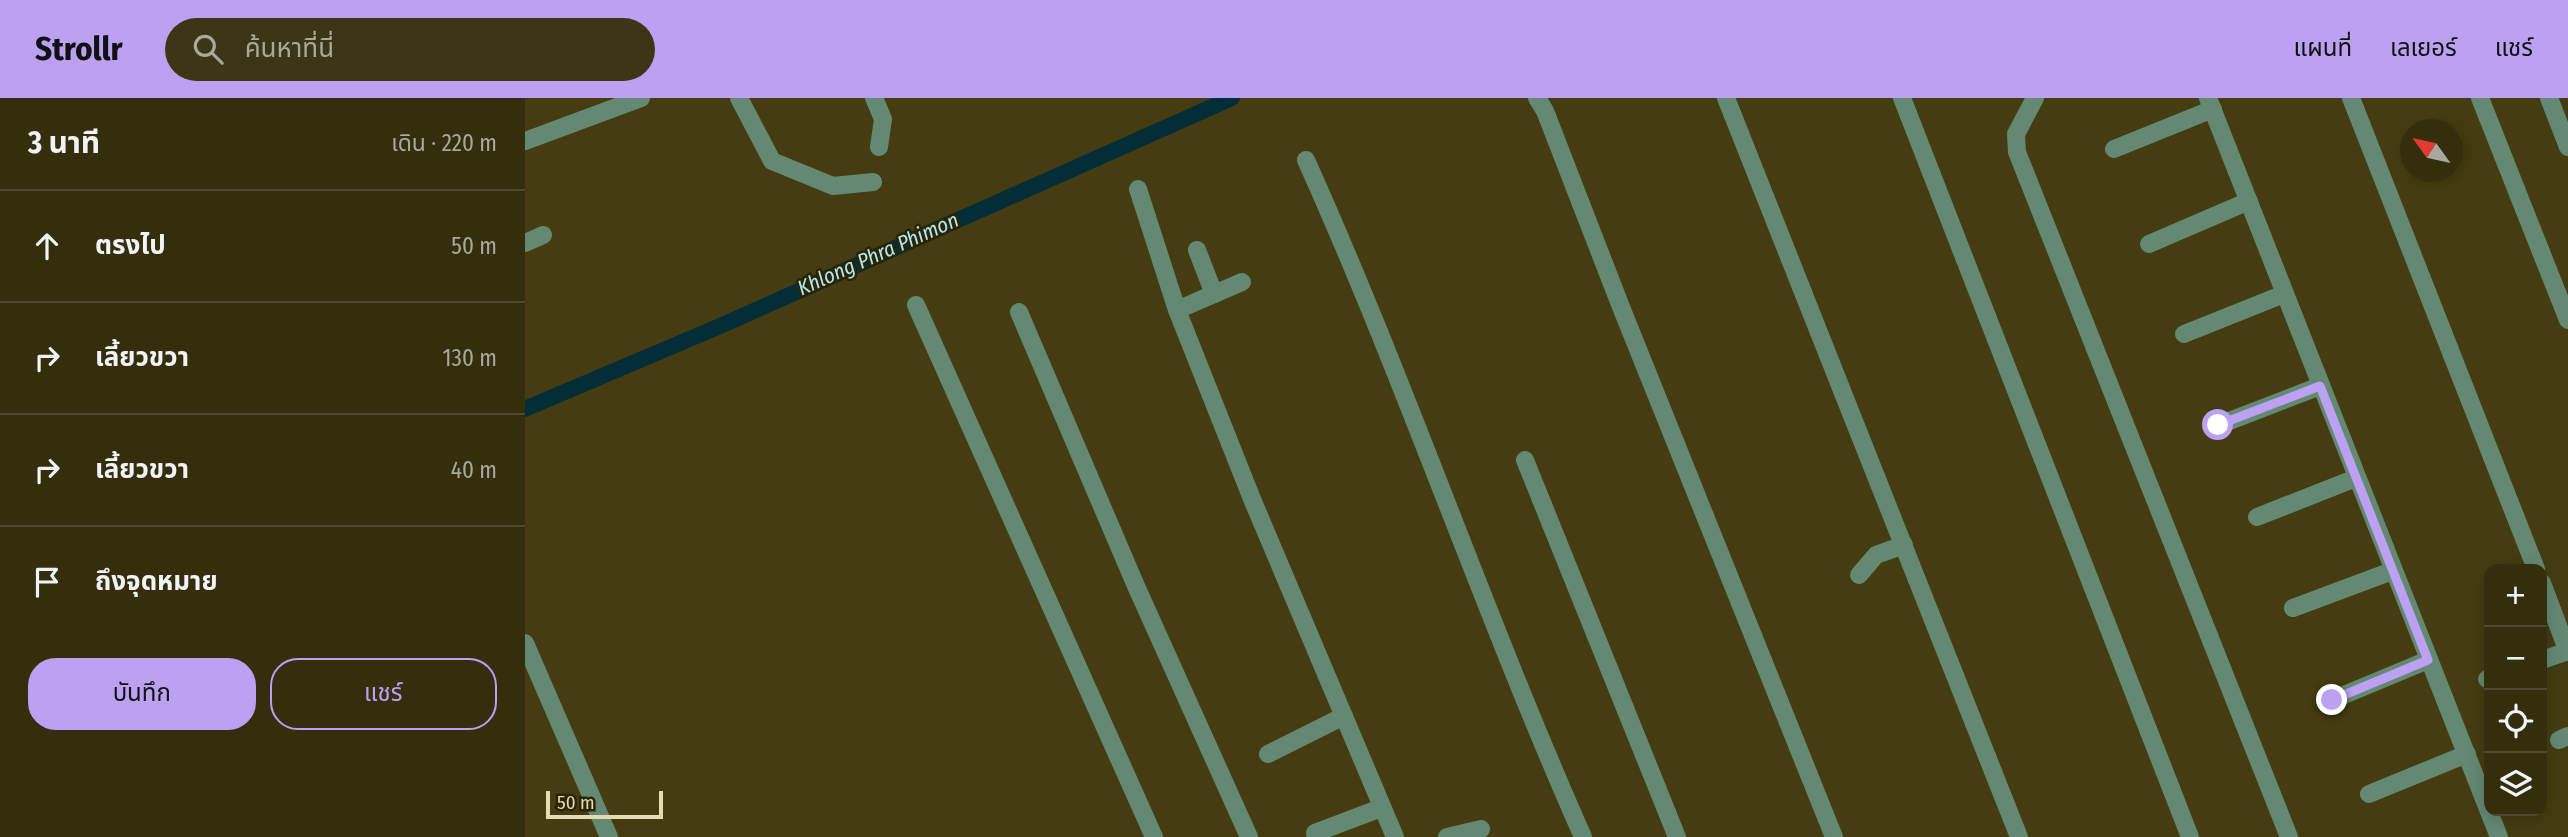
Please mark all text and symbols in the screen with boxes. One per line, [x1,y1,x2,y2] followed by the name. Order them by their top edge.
[165,18,655,81] search box
[35,29,123,69] text: Strollr
[189,30,227,68] icon: search
[245,33,334,64] text: ค้นหาที่นี่
[2294,34,2352,62] text: แผนที่
[2390,34,2457,62] text: เลเยอร์
[2495,34,2533,62] text: แชร์
[2400,119,2463,182] north arrow
[28,125,100,161] text: 3 นาที
[391,129,497,157] text: เดิน · 220 m
[793,207,963,301] water label: Khlong Phra Phimon
[28,227,66,265] icon: ahead
[95,230,166,261] text: ตรงไป
[451,232,497,260] text: 50 m
[28,339,66,377] icon: right
[95,342,189,373] text: เลี้ยวขวา
[443,344,497,372] text: 130 m
[2202,409,2233,440] route start
[28,451,66,489] icon: right
[95,454,189,485] text: เลี้ยวขวา
[451,456,497,484] text: 40 m
[28,563,66,601] icon: arrive
[2484,564,2547,816] map controls
[2484,564,2547,627] button: +
[95,566,218,597] text: ถึงจุดหมาย
[2484,627,2547,690] button: −
[28,658,256,730] button: บันทึก
[270,658,497,730] button: แชร์
[2316,684,2347,715] route end
[2484,690,2547,753] button: locate
[2484,753,2547,816] button: layers
[546,788,663,820] scale bar
[557,791,595,814] text: 50 m

